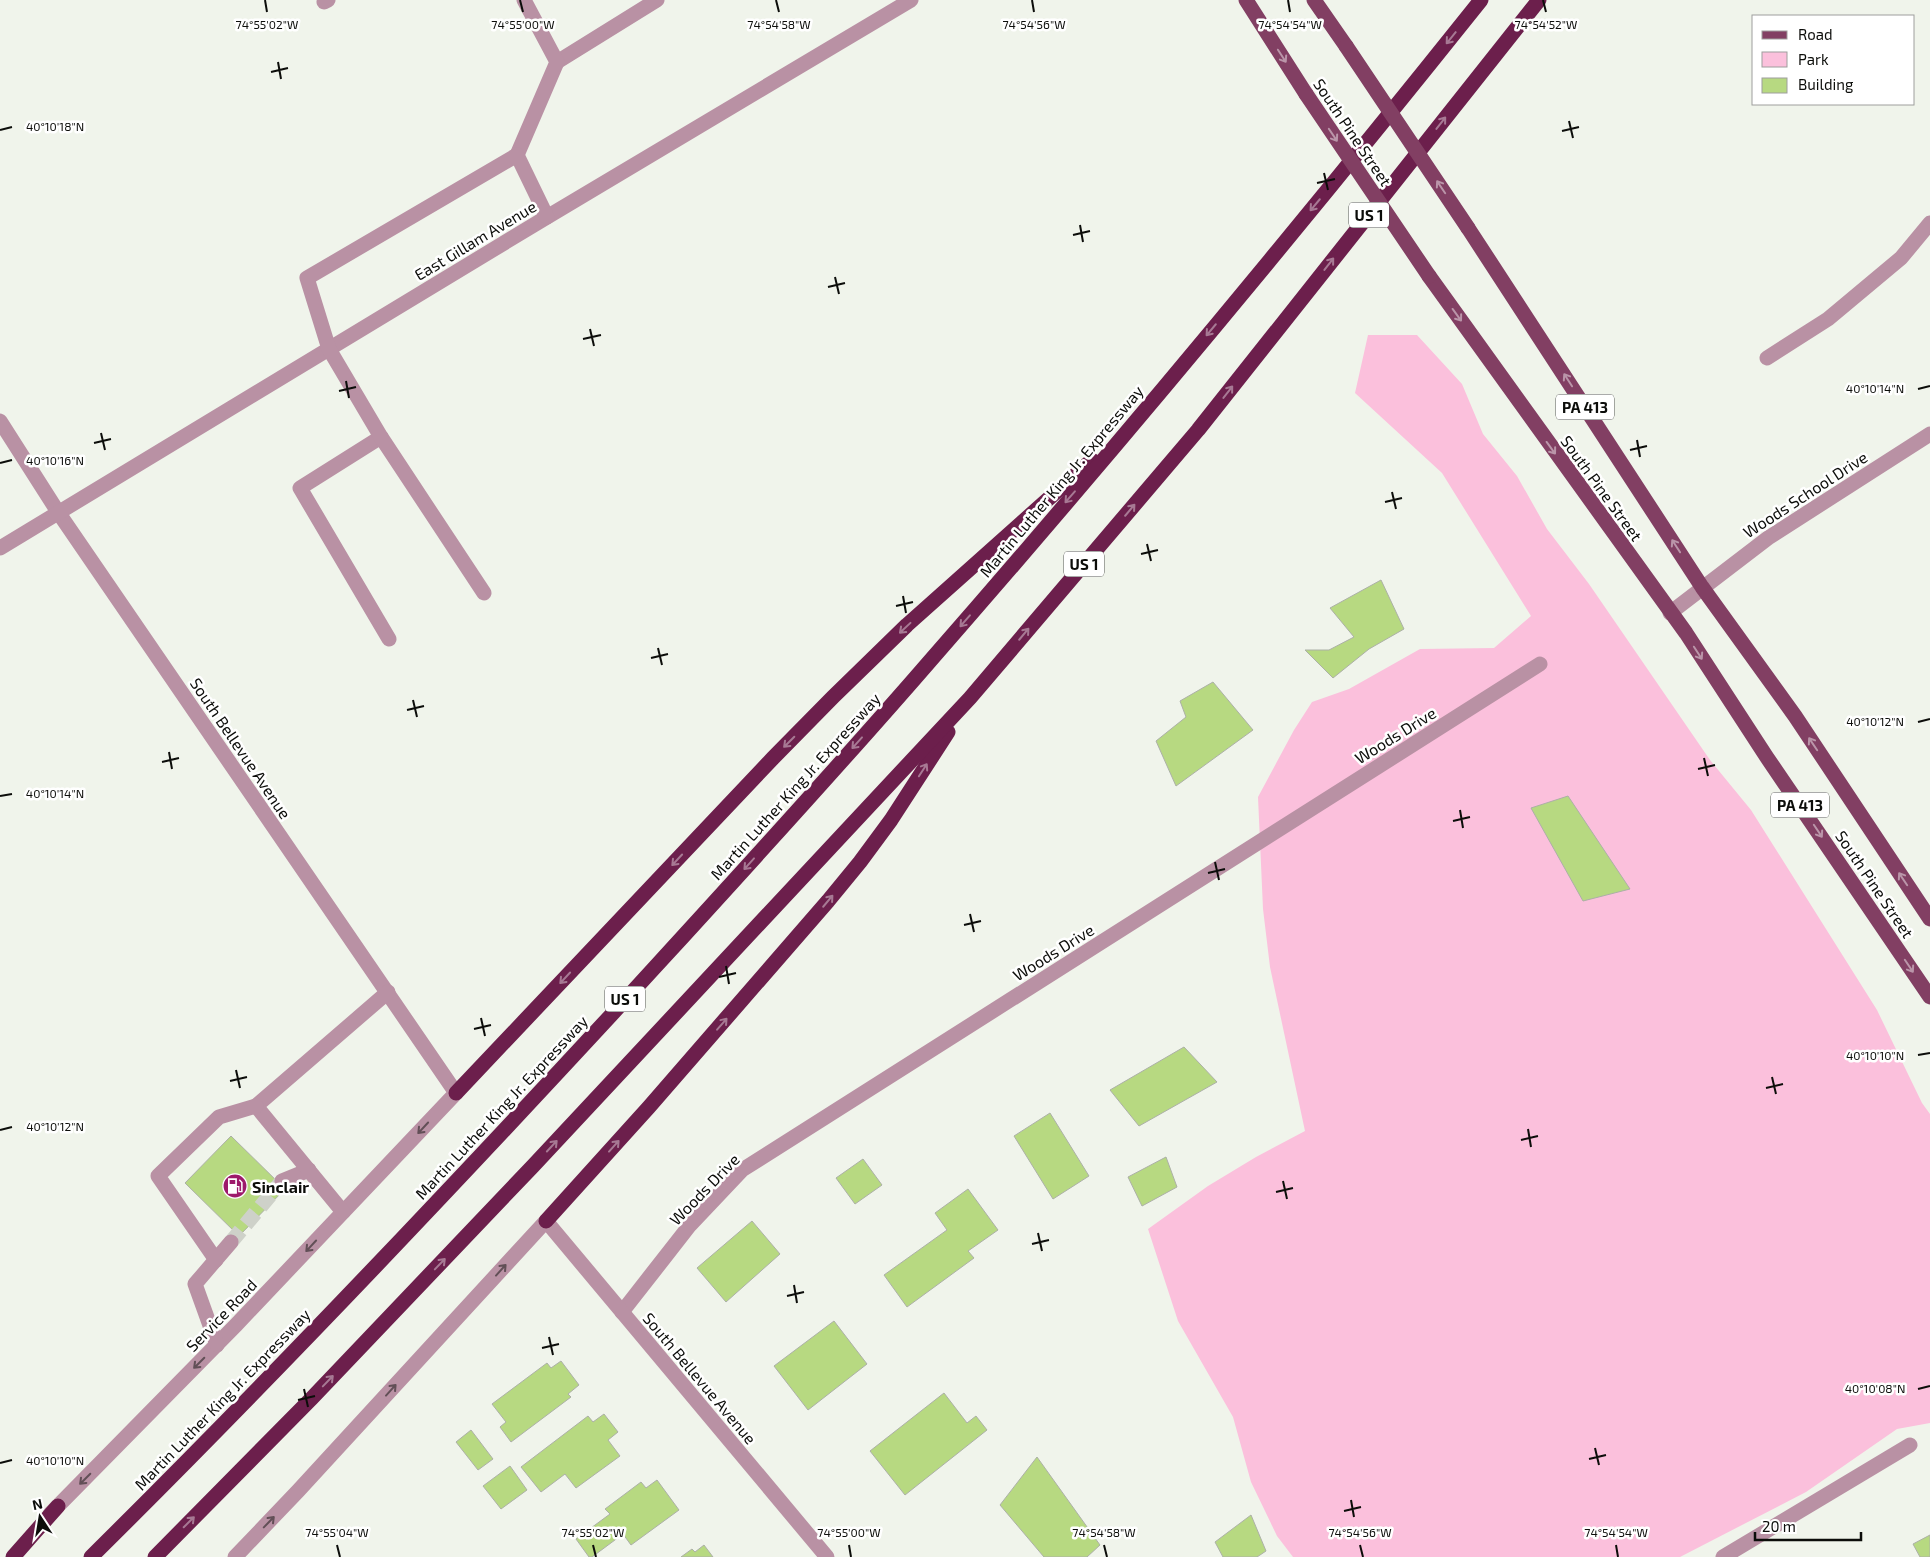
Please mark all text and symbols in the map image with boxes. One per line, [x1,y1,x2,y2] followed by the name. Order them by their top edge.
[1752,15,1915,105] legend
[236,17,298,31] text: 74°55'02"W
[491,17,555,31] text: 74°55'00"W
[747,17,811,31] text: 74°54'58"W
[1002,17,1066,31] text: 74°54'56"W
[1258,17,1322,31] text: 74°54'54"W
[1515,17,1577,31] text: 74°54'52"W
[1798,25,1833,43] text: Road
[1445,31,1456,44] one-way arrow
[1277,48,1287,62] one-way arrow
[1798,50,1829,68] text: Park
[1310,75,1396,189] street label: South Pine Street
[1798,75,1854,93] text: Building
[1436,117,1447,130] one-way arrow
[26,119,84,133] text: 40°10'18"N
[1329,127,1339,141] one-way arrow
[1436,181,1446,195] one-way arrow
[411,196,539,284] street label: East Gillam Avenue
[1310,199,1321,212] one-way arrow
[1349,202,1389,228] road number: US 1
[1324,258,1335,271] one-way arrow
[1452,308,1462,322] one-way arrow
[1206,323,1217,336] one-way arrow
[1563,374,1573,388] one-way arrow
[975,381,1147,581] street label: Martin Luther King Jr. Expressway
[1846,381,1904,395] text: 40°10'14"N
[1223,386,1234,399] one-way arrow
[1556,394,1614,420] road number: PA 413
[1557,432,1647,544] street label: South Pine Street
[1546,441,1557,454] one-way arrow
[1739,447,1871,541] street label: Woods School Drive
[26,453,84,467] text: 40°10'16"N
[1065,491,1076,504] one-way arrow
[1124,504,1135,517] one-way arrow
[1670,539,1680,553] one-way arrow
[1064,552,1104,576] road number: US 1
[959,614,970,627] one-way arrow
[898,622,911,634] one-way arrow
[1019,628,1030,641] one-way arrow
[1694,645,1704,659] one-way arrow
[187,674,295,822] street label: South Bellevue Avenue
[706,688,884,883] street label: Martin Luther King Jr. Expressway
[1351,703,1439,767] street label: Woods Drive
[1846,714,1904,728] text: 40°10'12"N
[782,736,795,748] one-way arrow
[851,736,863,749] one-way arrow
[1808,737,1818,751] one-way arrow
[918,763,928,777] one-way arrow
[26,786,84,800] text: 40°10'14"N
[1771,792,1829,818] road number: PA 413
[1813,824,1823,838] one-way arrow
[1832,827,1918,941] street label: South Pine Street
[671,853,683,866] one-way arrow
[743,857,755,870] one-way arrow
[1898,872,1908,886] one-way arrow
[822,895,833,908] one-way arrow
[1009,920,1097,984] street label: Woods Drive
[1904,958,1914,972] one-way arrow
[559,971,571,984] one-way arrow
[605,986,645,1012] road number: US 1
[411,1011,592,1203] street label: Martin Luther King Jr. Expressway
[716,1018,727,1031] one-way arrow
[1846,1048,1904,1062] text: 40°10'10"N
[26,1119,84,1133] text: 40°10'12"N
[417,1122,429,1134] one-way arrow
[608,1139,620,1152] one-way arrow
[546,1140,558,1152] one-way arrow
[665,1149,743,1229] street label: Woods Drive
[222,1173,248,1199] fuel station icon: Sinclair
[252,1177,309,1196] place label: Sinclair
[305,1240,317,1252] one-way arrow
[434,1257,446,1270] one-way arrow
[495,1263,507,1276] one-way arrow
[182,1275,260,1355] street label: Service Road
[130,1304,314,1493] street label: Martin Luther King Jr. Expressway
[639,1308,761,1448] street label: South Bellevue Avenue
[193,1357,205,1370] one-way arrow
[322,1375,334,1388] one-way arrow
[1845,1381,1905,1395] text: 40°10'08"N
[385,1383,397,1396] one-way arrow
[26,1453,84,1467] text: 40°10'10"N
[79,1473,91,1485] one-way arrow
[15,1492,65,1542] north arrow
[30,1494,44,1513] text: N
[1755,1510,1861,1542] scale bar
[263,1515,275,1528] one-way arrow
[183,1517,195,1529] one-way arrow
[1762,1517,1796,1535] text: 20 m
[305,1525,369,1539] text: 74°55'04"W
[562,1525,624,1539] text: 74°55'02"W
[817,1525,881,1539] text: 74°55'00"W
[1072,1525,1136,1539] text: 74°54'58"W
[1328,1525,1392,1539] text: 74°54'56"W
[1584,1525,1648,1539] text: 74°54'54"W

